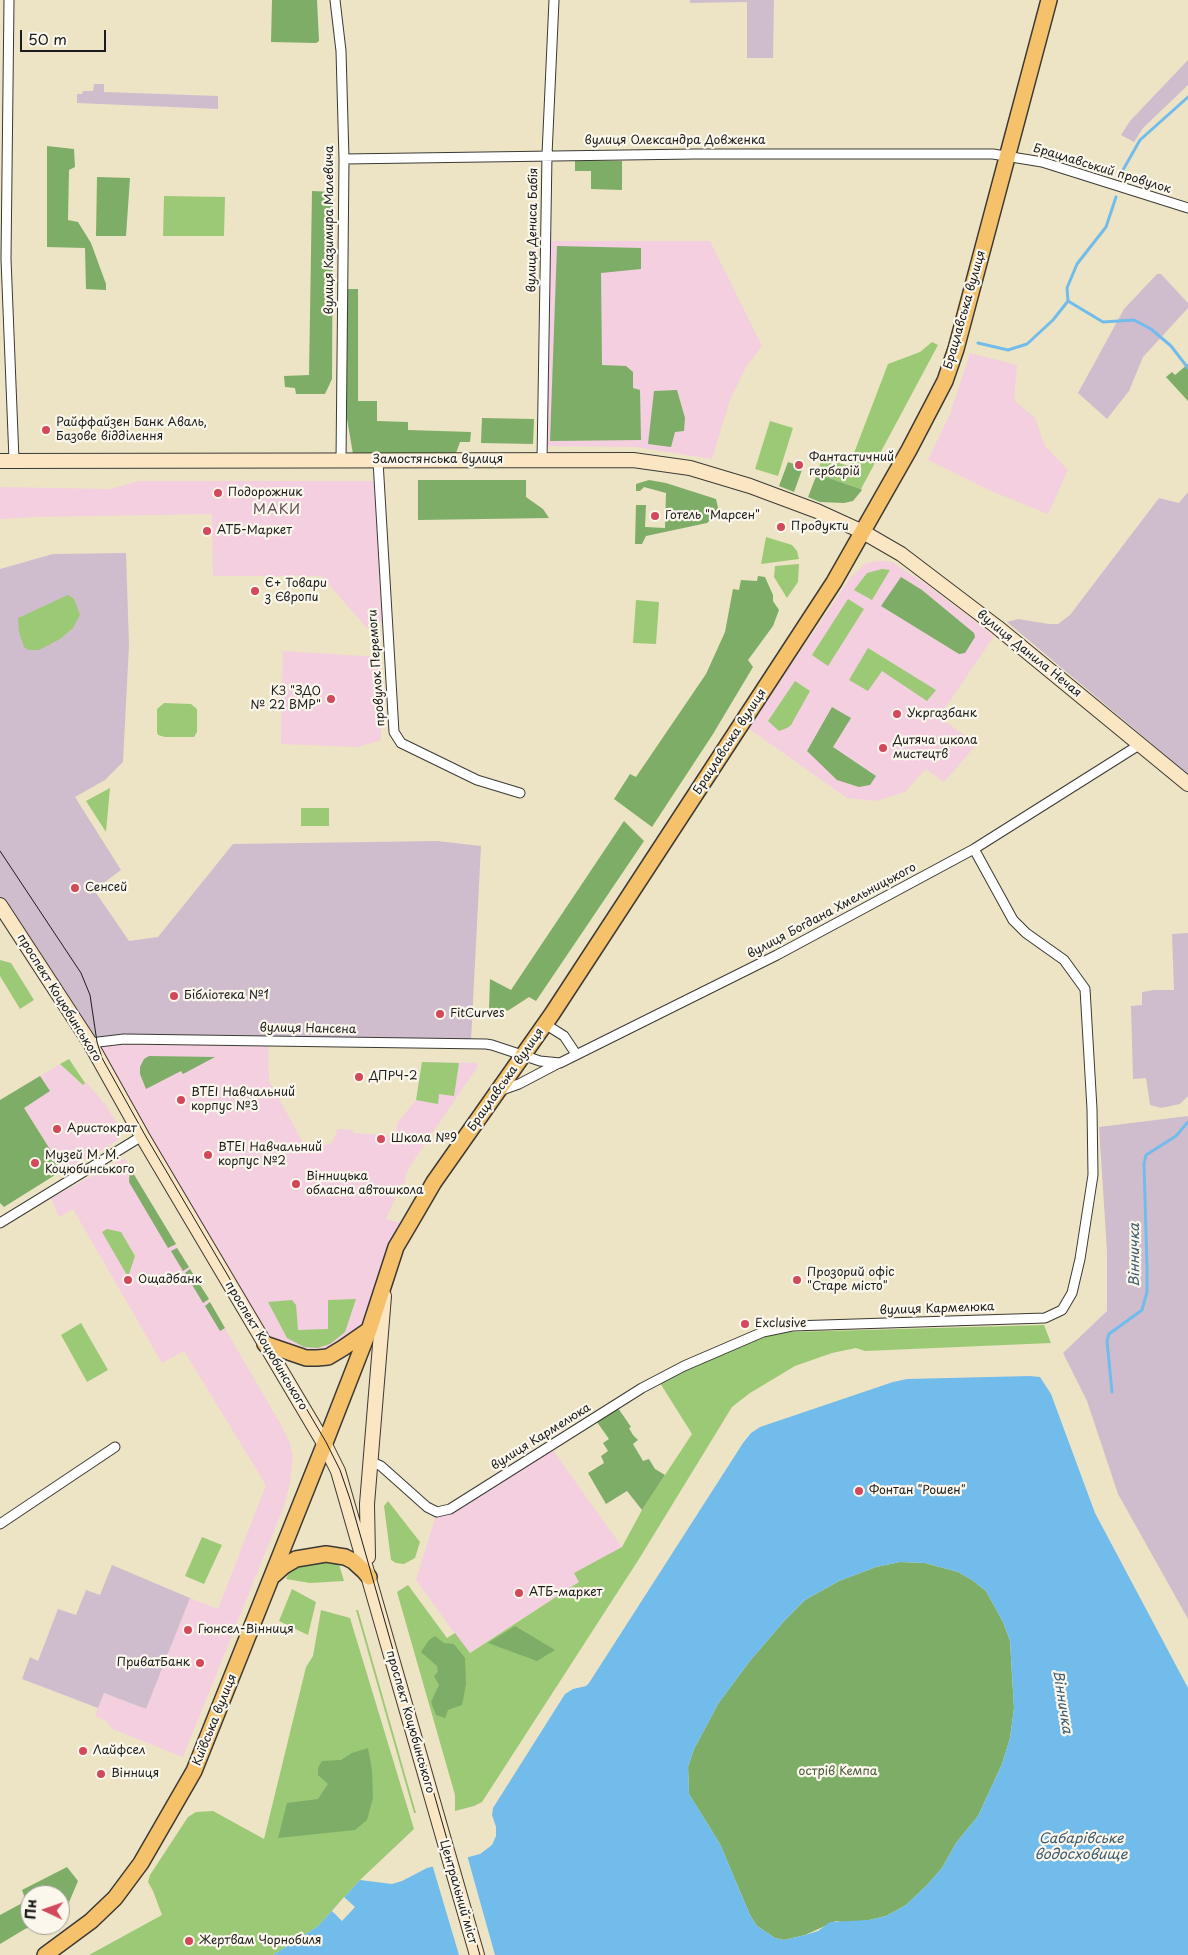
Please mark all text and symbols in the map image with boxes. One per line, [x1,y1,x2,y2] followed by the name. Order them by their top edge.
[22,20,109,52] scale bar
[28,27,67,50] text: 50 m
[585,134,765,148] street label: вулиця Олександра Довженка
[1031,141,1173,197] street label: Брацлавський провулок
[323,145,337,315] street label: вулиця Казимира Малевича
[525,168,541,292] street label: вулиця Дениса Бабія
[941,249,989,371] street label: Брацлавська вулиця
[56,416,207,444] place label: Райффайзен Банк Аваль, Базове відділення
[40,424,52,436] marker: Райффайзен Банк Аваль, Базове відділення
[809,451,894,479] place label: Фантастичний гербарій
[373,453,503,467] street label: Замостянська вулиця
[793,459,805,471] marker: Фантастичний гербарій
[228,486,302,500] place label: Подорожник
[212,487,224,499] marker: Подорожник
[252,502,302,518] district label: МАКИ
[665,509,760,523] place label: Готель "Марсен"
[649,510,661,522] marker: Готель "Марсен"
[791,520,849,534] place label: Продукти
[775,521,787,533] marker: Продукти
[217,524,292,538] place label: АТБ-Маркет
[201,525,213,537] marker: АТБ-Маркет
[265,577,327,605] place label: Є+ Товари з Європи
[249,585,261,597] marker: Є+ Товари з Європи
[974,607,1084,701] street label: вулиця Данила Нечая
[366,609,388,727] street label: провулок Перемоги
[250,685,321,713] place label: КЗ "ЗДО № 22 ВМР"
[690,686,770,798] street label: Брацлавська вулиця
[325,693,337,705] marker: КЗ "ЗДО № 22 ВМР"
[907,707,977,721] place label: Укргазбанк
[891,708,903,720] marker: Укргазбанк
[893,734,978,762] place label: Дитяча школа мистецтв
[877,742,889,754] marker: Дитяча школа мистецтв
[745,860,919,962] street label: вулиця Богдана Хмельницького
[85,881,127,895] place label: Сенсей
[69,882,81,894] marker: Сенсей
[14,931,104,1065] street label: проспект Коцюбинського
[184,989,269,1003] place label: Бібліотека №1
[168,990,180,1002] marker: Бібліотека №1
[450,1007,504,1021] place label: FitCurves
[434,1008,446,1020] marker: FitCurves
[260,1021,356,1037] street label: вулиця Нансена
[465,1025,547,1135] street label: Брацлавська вулиця
[369,1070,418,1084] place label: ДПРЧ-2
[353,1071,365,1083] marker: ДПРЧ-2
[191,1086,295,1114] place label: ВТЕІ Навчальний корпус №3
[175,1094,187,1106] marker: ВТЕІ Навчальний корпус №3
[67,1122,137,1136] place label: Аристократ
[51,1123,63,1135] marker: Аристократ
[391,1132,457,1146] place label: Школа №9
[375,1133,387,1145] marker: Школа №9
[218,1141,322,1169] place label: ВТЕІ Навчальний корпус №2
[45,1149,134,1177] place label: Музей М. М. Коцюбинського
[202,1149,214,1161] marker: ВТЕІ Навчальний корпус №2
[29,1157,41,1169] marker: Музей М. М. Коцюбинського
[306,1170,423,1198] place label: Вінницька обласна автошкола
[290,1178,302,1190] marker: Вінницька обласна автошкола
[1127,1223,1143,1287] water label: Вінничка
[807,1266,895,1294] place label: Прозорий офіс "Старе місто"
[138,1273,202,1287] place label: Ощадбанк
[122,1274,134,1286] marker: Ощадбанк
[791,1274,803,1286] marker: Прозорий офіс "Старе місто"
[222,1279,310,1413] street label: проспект Коцюбинського
[880,1300,994,1318] street label: вулиця Кармелюка
[755,1317,806,1331] place label: Exclusive
[739,1318,751,1330] marker: Exclusive
[489,1401,593,1473] street label: вулиця Кармелюка
[869,1484,966,1498] place label: Фонтан "Рошен"
[853,1485,865,1497] marker: Фонтан "Рошен"
[529,1586,602,1600] place label: АТБ-маркет
[513,1587,525,1599] marker: АТБ-маркет
[198,1623,294,1637] place label: Гюнсел-Вінниця
[182,1624,194,1636] marker: Гюнсел-Вінниця
[383,1649,437,1795] street label: проспект Коцюбинського
[117,1656,190,1670] place label: ПриватБанк
[194,1657,206,1669] marker: ПриватБанк
[1049,1669,1075,1735] water label: Вінничка
[190,1672,240,1768] street label: Київська вулиця
[93,1744,145,1758] place label: Лайфсел
[77,1745,89,1757] marker: Лайфсел
[799,1765,877,1779] park label: острів Кемпа
[111,1767,159,1781] place label: Вінниця
[95,1768,107,1780] marker: Вінниця
[1034,1831,1128,1864] water label: Сабарівське водосховище
[436,1838,480,1946] street label: Центральний міст
[20,1885,70,1935] north arrow
[20,1899,42,1920] text: Пн
[199,1934,321,1948] place label: Жертвам Чорнобиля
[183,1935,195,1947] marker: Жертвам Чорнобиля

